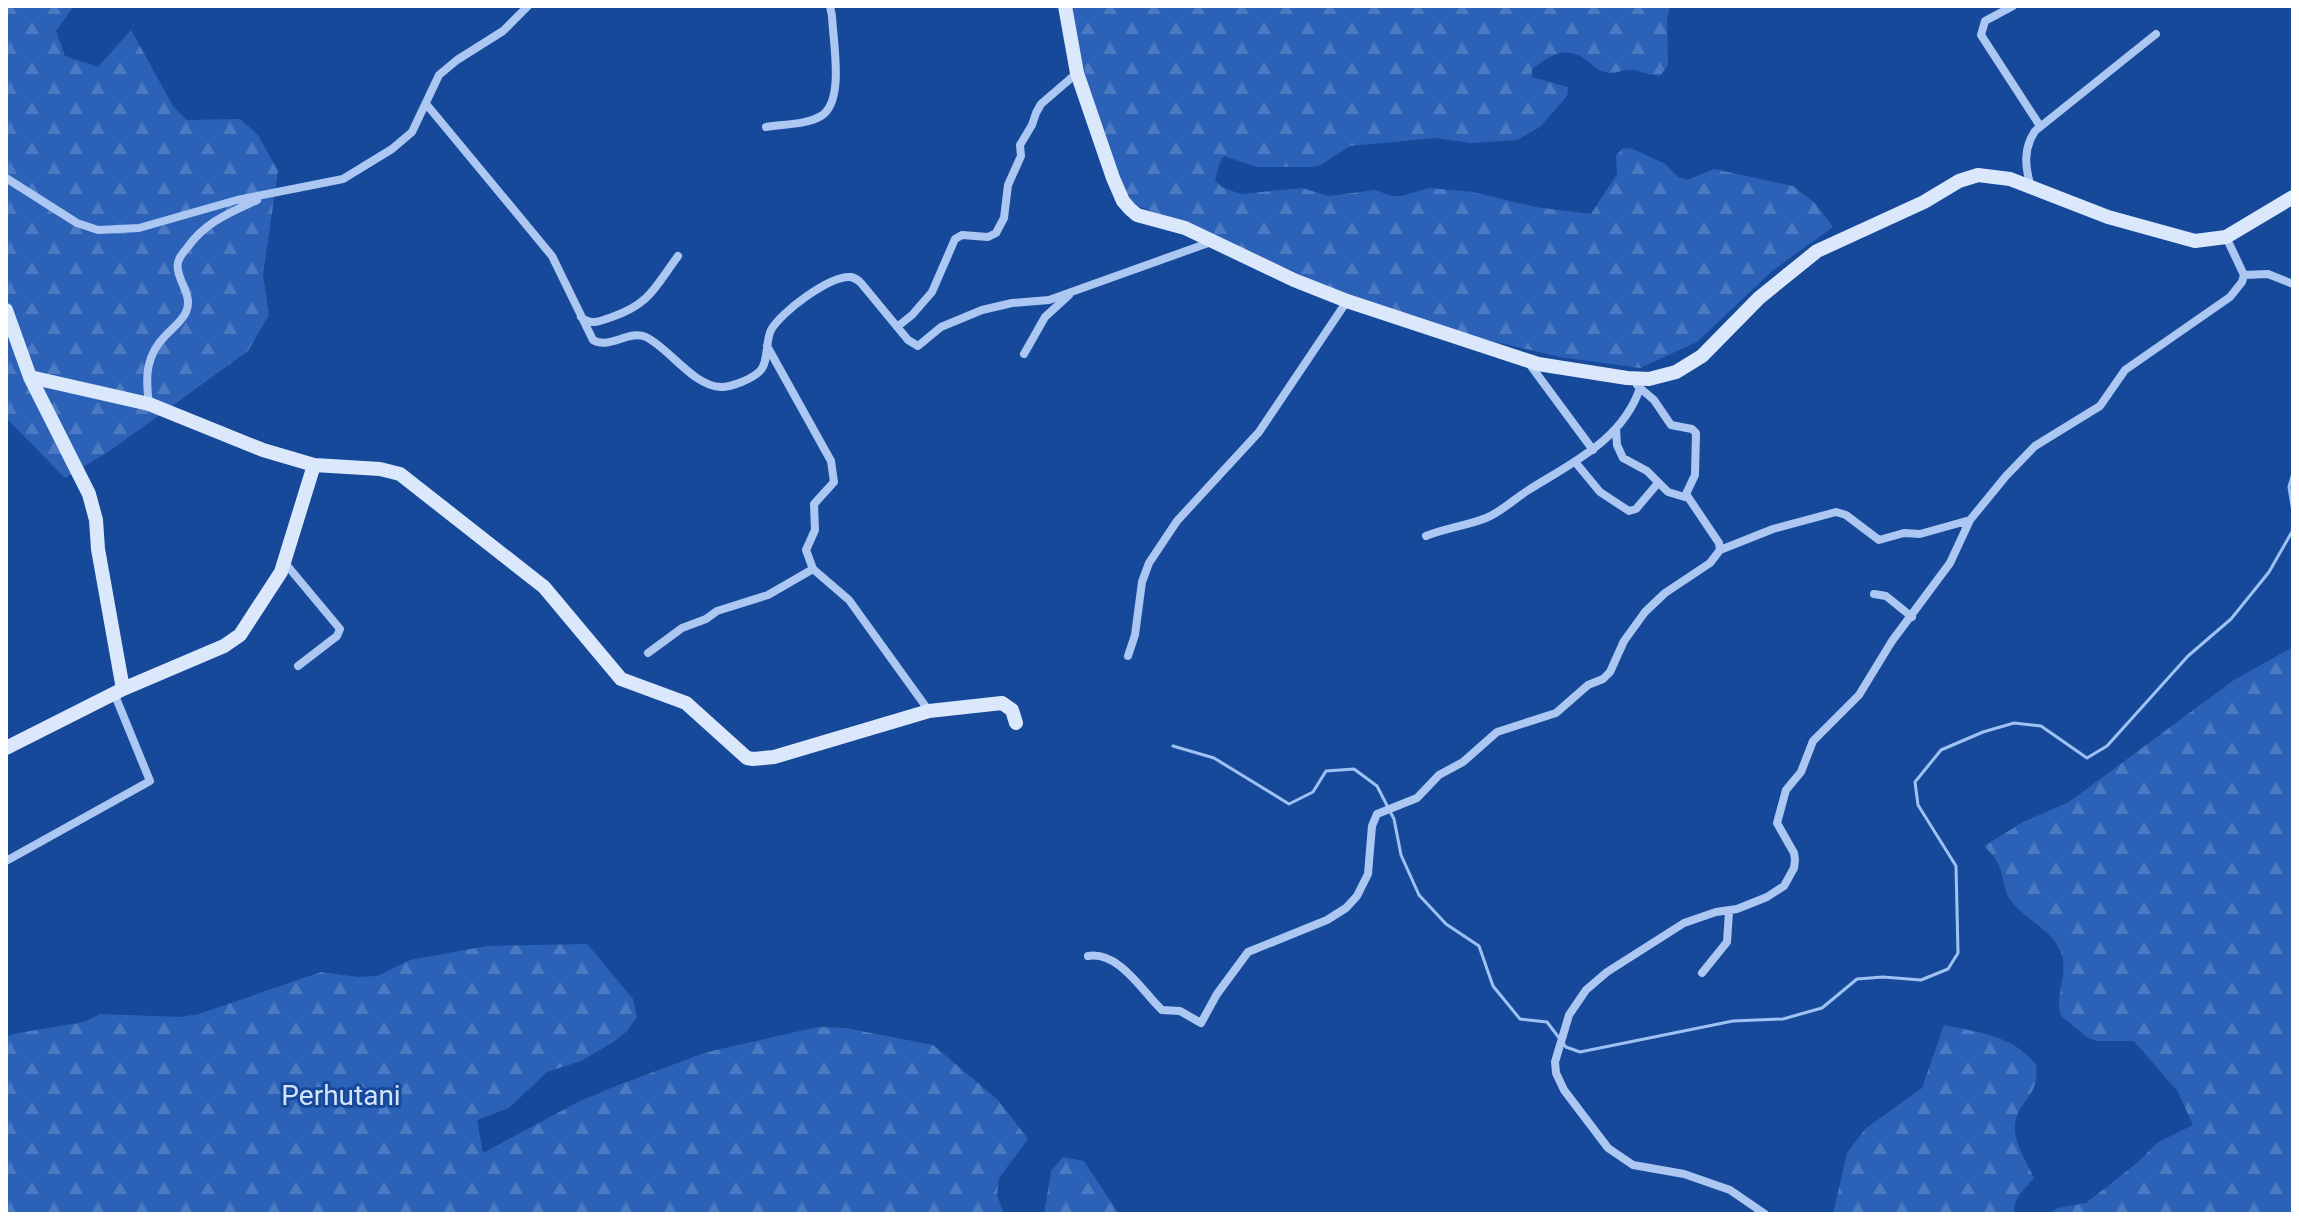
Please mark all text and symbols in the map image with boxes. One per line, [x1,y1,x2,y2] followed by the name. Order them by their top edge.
[281,1079,401,1112] park label: Perhutani

